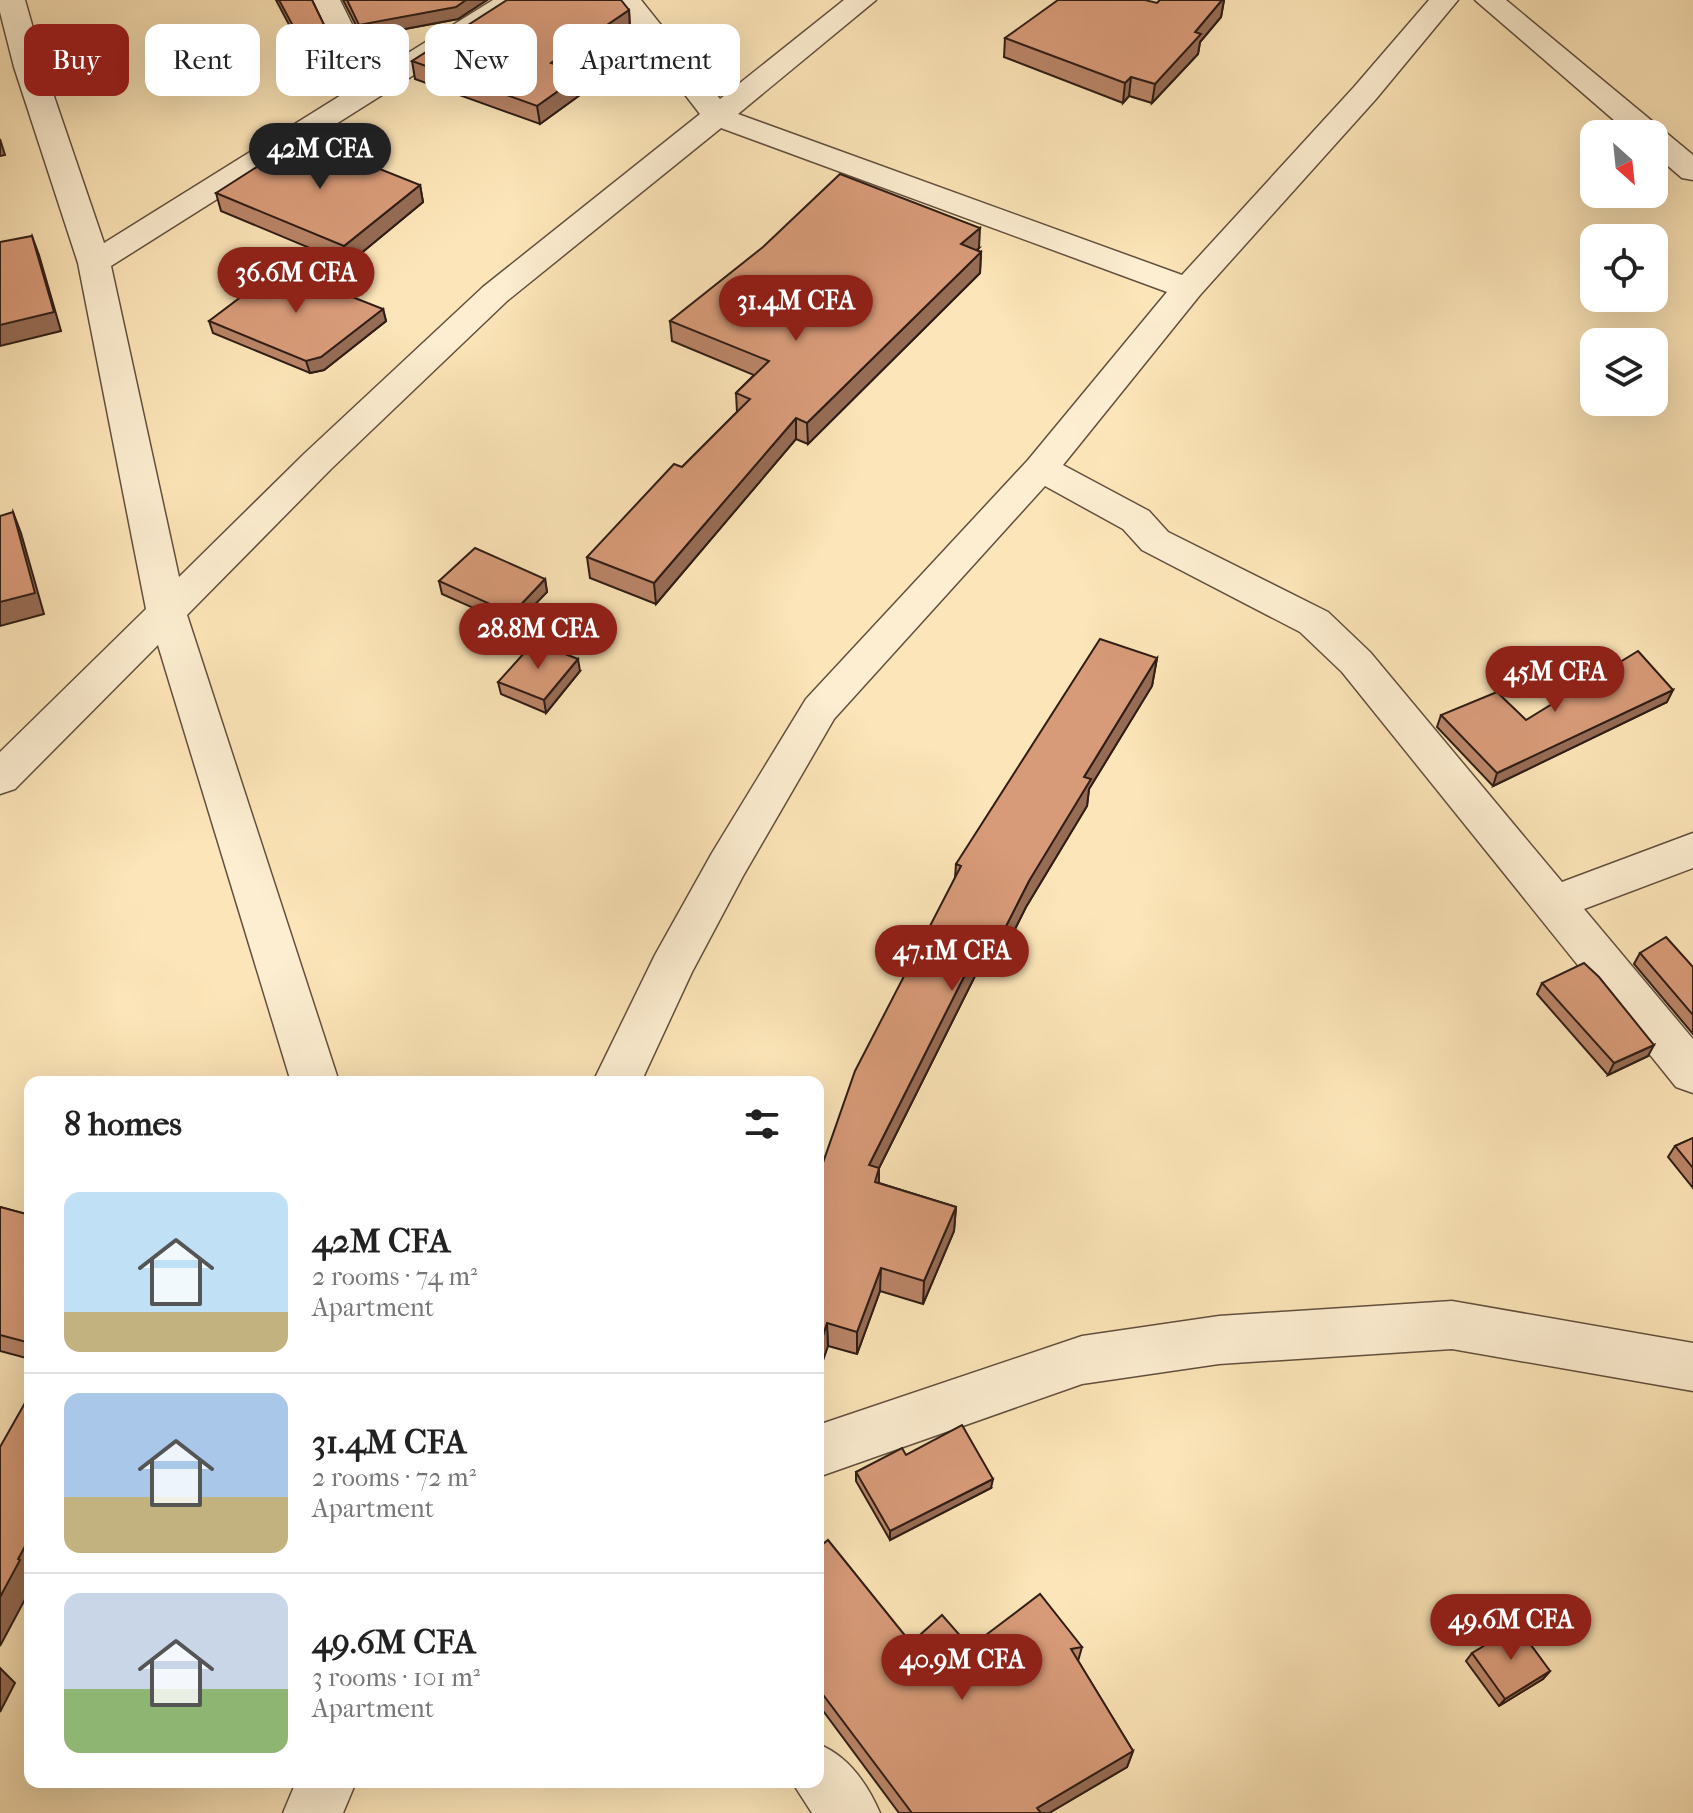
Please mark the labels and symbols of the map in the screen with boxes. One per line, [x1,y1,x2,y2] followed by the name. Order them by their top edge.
[1580,120,1668,208] north arrow
[246,123,394,191] pin: 42M CFA
[204,247,388,315] pin: 36.6M CFA
[704,275,888,343] pin: 31.4M CFA
[446,603,630,671] pin: 28.8M CFA
[1481,646,1629,714] pin: 45M CFA
[860,925,1044,993] pin: 47.1M CFA
[1419,1594,1603,1662] pin: 49.6M CFA
[870,1634,1054,1702] pin: 40.9M CFA

